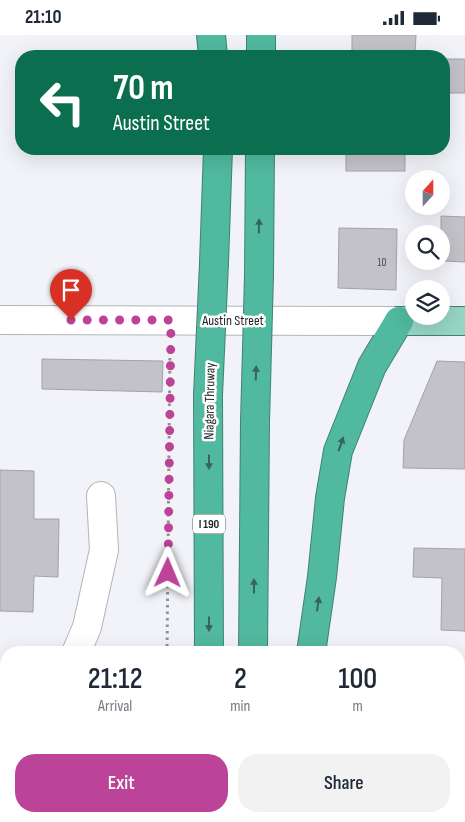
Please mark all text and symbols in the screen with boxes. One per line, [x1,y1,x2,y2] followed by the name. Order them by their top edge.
[25,6,62,29] text: 21:10
[113,67,173,110] text: 70 m
[30,70,95,135] icon: left
[113,110,210,137] text: Austin Street
[405,170,450,215] north arrow
[405,170,450,325] map controls
[255,218,263,234] one-way arrow
[405,225,450,270] button: search
[378,256,386,269] house number: 10
[50,269,92,320] pin
[57,276,85,304] icon: arrive
[405,280,450,325] button: layers
[201,312,264,329] street label: Austin Street
[200,362,219,440] street label: Niagara Thruway
[252,365,260,381] one-way arrow
[338,436,345,451] one-way arrow
[205,454,213,470] one-way arrow
[193,514,225,533] road number: I 190
[141,546,193,598] position arrow
[250,578,258,594] one-way arrow
[315,596,323,612] one-way arrow
[205,616,213,632] one-way arrow
[88,661,143,697] text: 21:12
[234,661,247,697] text: 2
[338,661,377,697] text: 100
[98,697,132,716] text: Arrival
[230,697,250,716] text: min
[353,697,363,716] text: m
[15,754,228,812] button: Exit
[238,754,450,812] button: Share

